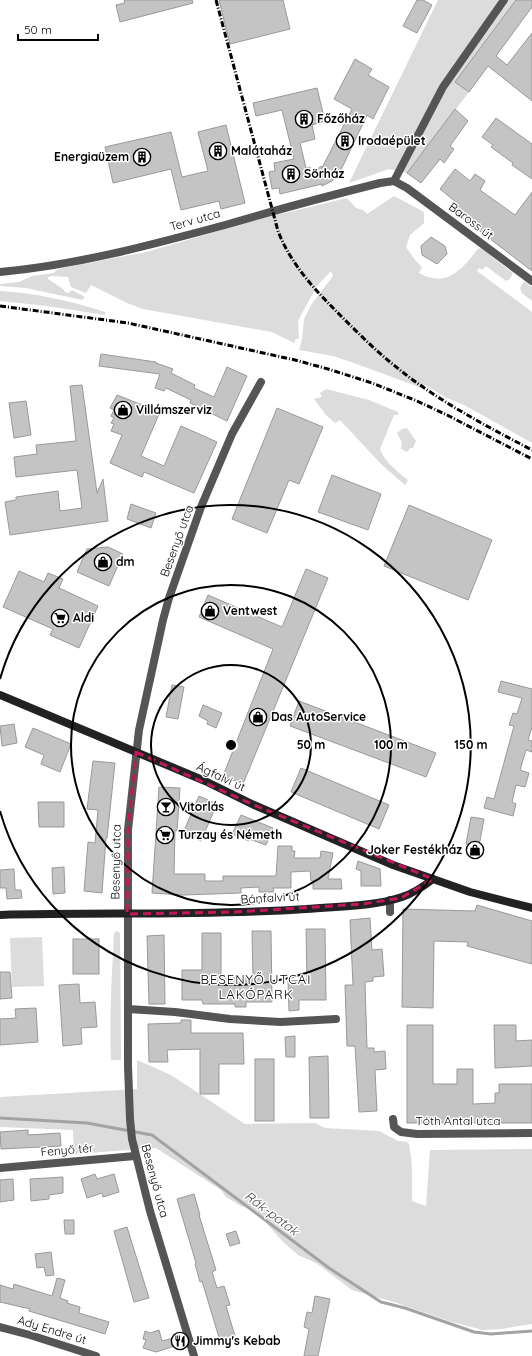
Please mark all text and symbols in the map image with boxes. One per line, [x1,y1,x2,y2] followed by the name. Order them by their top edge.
[18,16,98,42] scale bar
[24,22,52,37] text: 50 m
[294,109,314,129] building icon: Főzőház
[317,111,365,126] place label: Főzőház
[335,131,355,151] building icon: Irodaépület
[358,133,426,148] place label: Irodaépület
[208,141,228,161] building icon: Malátaház
[231,143,292,158] place label: Malátaház
[132,147,152,167] building icon: Energiaüzem
[54,149,129,164] place label: Energiaüzem
[281,164,301,184] building icon: Sörház
[304,166,344,181] place label: Sörház
[446,199,497,242] street label: Baross út
[168,205,222,234] street label: Terv utca
[113,400,133,420] shop icon: Villámszerviz
[136,402,212,417] place label: Villámszerviz
[157,503,196,579] street label: Besenyő utca
[93,552,113,572] shop icon: dm
[116,554,135,569] place label: dm
[200,601,220,621] shop icon: Ventwest
[223,603,278,618] place label: Ventwest
[50,608,70,628] supermarket icon: Aldi
[73,610,94,625] place label: Aldi
[248,707,268,727] shop icon: Das AutoService
[271,709,366,724] place label: Das AutoService
[297,737,325,752] text: 50 m
[374,737,408,752] text: 100 m
[454,737,488,752] text: 150 m
[224,738,238,752] centre of rings
[194,759,248,794] street label: Ágfalvi út
[156,797,176,817] bar icon: Vitorlás
[179,799,224,814] place label: Vitorlás
[107,824,124,900] street label: Besenyő utca
[155,825,175,845] supermarket icon: Turzay és Németh
[178,827,282,842] place label: Turzay és Németh
[465,840,485,860] shop icon: Joker Festékház
[367,842,462,857] place label: Joker Festékház
[240,888,300,907] street label: Bánfalvi út
[201,971,311,1002] district label: BESENYŐ UTCAI LAKÓPARK
[415,1113,501,1128] street label: Tóth Antal utca
[40,1140,94,1159] street label: Fenyő tér
[138,1142,173,1219] street label: Besenyő utca
[242,1187,303,1239] water label: Rák-patak
[16,1312,89,1347] street label: Ady Endre út
[170,1331,190,1351] restaurant icon: Jimmy's Kebab
[193,1333,281,1348] place label: Jimmy's Kebab

